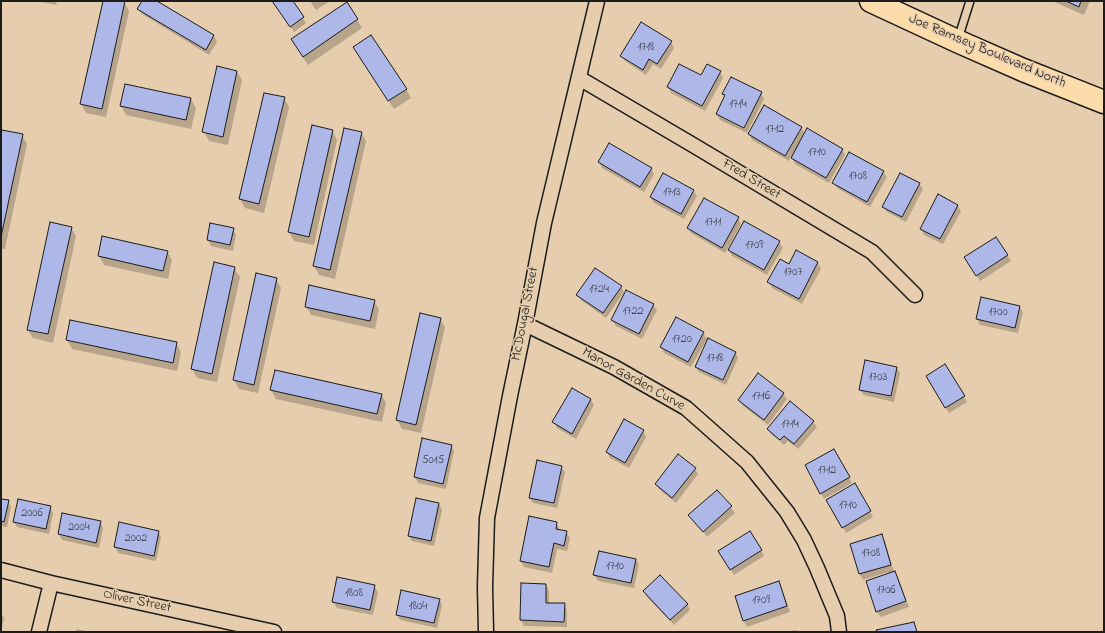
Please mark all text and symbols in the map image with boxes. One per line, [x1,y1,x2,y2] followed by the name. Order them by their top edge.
[906,11,1068,93] street label: Joe Ramsey Boulevard North
[637,41,655,55] house number: 1718
[729,98,747,112] house number: 1714
[766,123,784,137] house number: 1712
[808,146,826,160] house number: 1710
[719,156,783,204] street label: Fred Street
[849,170,867,184] house number: 1708
[663,186,681,200] house number: 1713
[705,216,721,230] house number: 1711
[745,239,763,253] house number: 1709
[509,266,543,362] street label: McDougal Street
[784,266,802,280] house number: 1707
[589,283,609,297] house number: 1724
[623,305,643,319] house number: 1722
[988,306,1008,320] house number: 1700
[672,333,692,347] house number: 1720
[578,345,688,415] street label: Manor Garden Curve
[706,352,724,366] house number: 1718
[869,371,887,385] house number: 1703
[752,390,770,404] house number: 1716
[781,418,799,432] house number: 1714
[422,454,444,468] house number: 5015
[818,464,836,478] house number: 1712
[839,499,857,513] house number: 1710
[21,507,43,521] house number: 2006
[68,521,90,535] house number: 2004
[125,532,147,546] house number: 2002
[862,547,880,561] house number: 1708
[606,560,624,574] house number: 1710
[876,584,896,598] house number: 1706
[101,587,173,617] street label: Oliver Street
[345,587,363,601] house number: 1808
[752,594,770,608] house number: 1709
[409,600,427,614] house number: 1804

